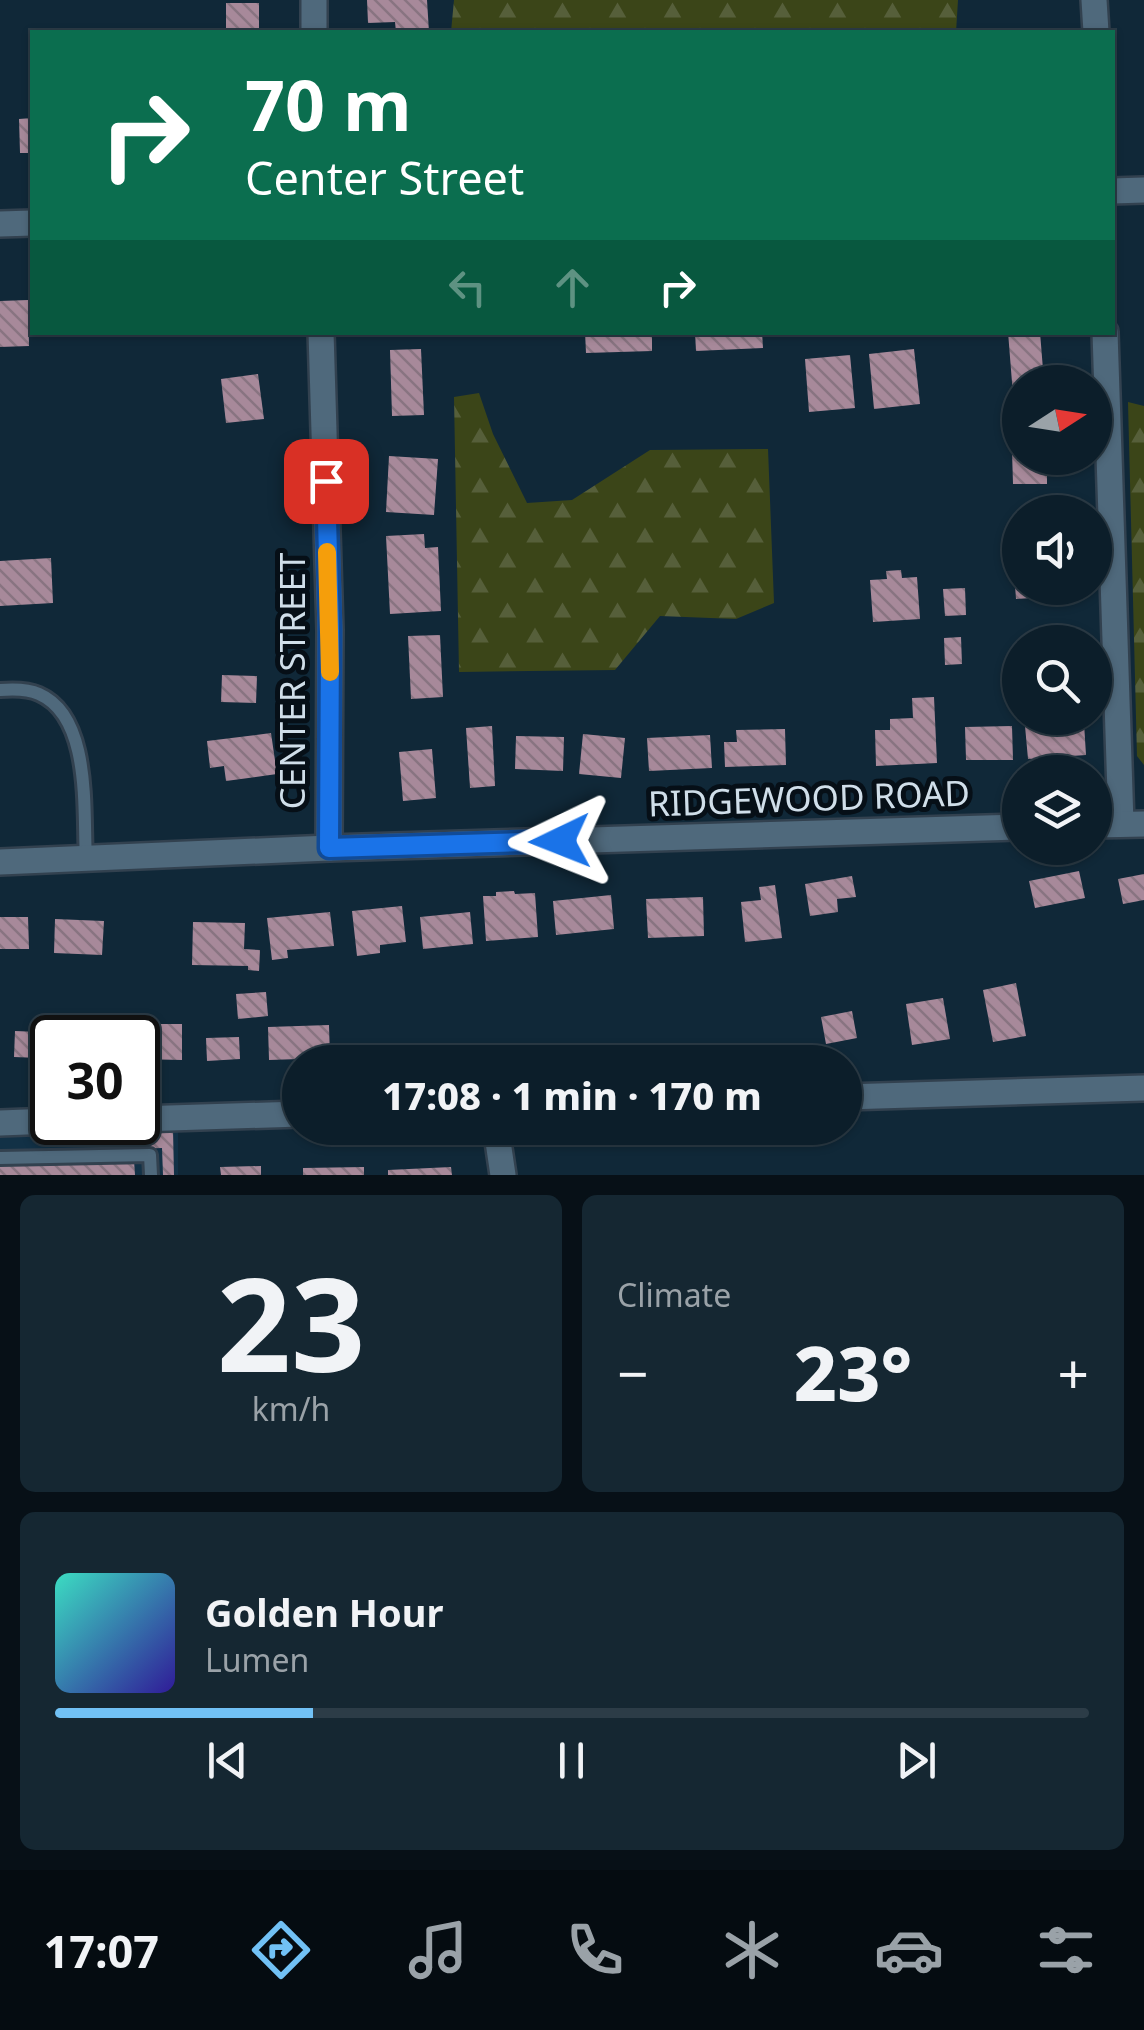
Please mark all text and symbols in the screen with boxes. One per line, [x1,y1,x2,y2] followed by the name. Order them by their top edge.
[245,56,412,152] text: 70 m
[80,70,210,200] icon: right
[245,147,524,208] text: Center Street
[440,260,495,315] icon: left
[545,260,600,315] icon: ahead
[650,260,705,315] icon: right
[1002,365,1112,475] north arrow
[1002,365,1112,865] map controls
[284,439,369,524] pin
[299,454,354,509] icon: arrive
[1002,495,1112,605] button: sound
[268,552,315,809] street label: CENTER STREET
[1002,625,1112,735] button: search
[1002,755,1112,865] button: layers
[647,768,971,827] street label: RIDGEWOOD ROAD
[508,789,612,893] position arrow
[30,1015,160,1145] speed limit sign: 30
[382,1069,762,1121] text: 17:08 · 1 min · 170 m
[217,1233,365,1410] text: 23
[617,1273,731,1316] text: Climate
[794,1321,912,1423] text: 23°
[617,1335,648,1410] text: −
[1058,1335,1089,1410] text: +
[252,1387,330,1430] text: km/h
[205,1586,443,1638] text: Golden Hour
[205,1638,309,1681] text: Lumen
[200,1733,255,1788] icon: previous
[544,1733,599,1788] icon: pause
[889,1733,944,1788] icon: next
[246,1915,316,1985] icon: directions
[403,1915,473,1985] icon: music
[560,1915,630,1985] icon: phone
[717,1915,787,1985] icon: climate
[874,1915,944,1985] icon: car
[1031,1915,1101,1985] icon: filters
[43,1920,159,1981] text: 17:07

